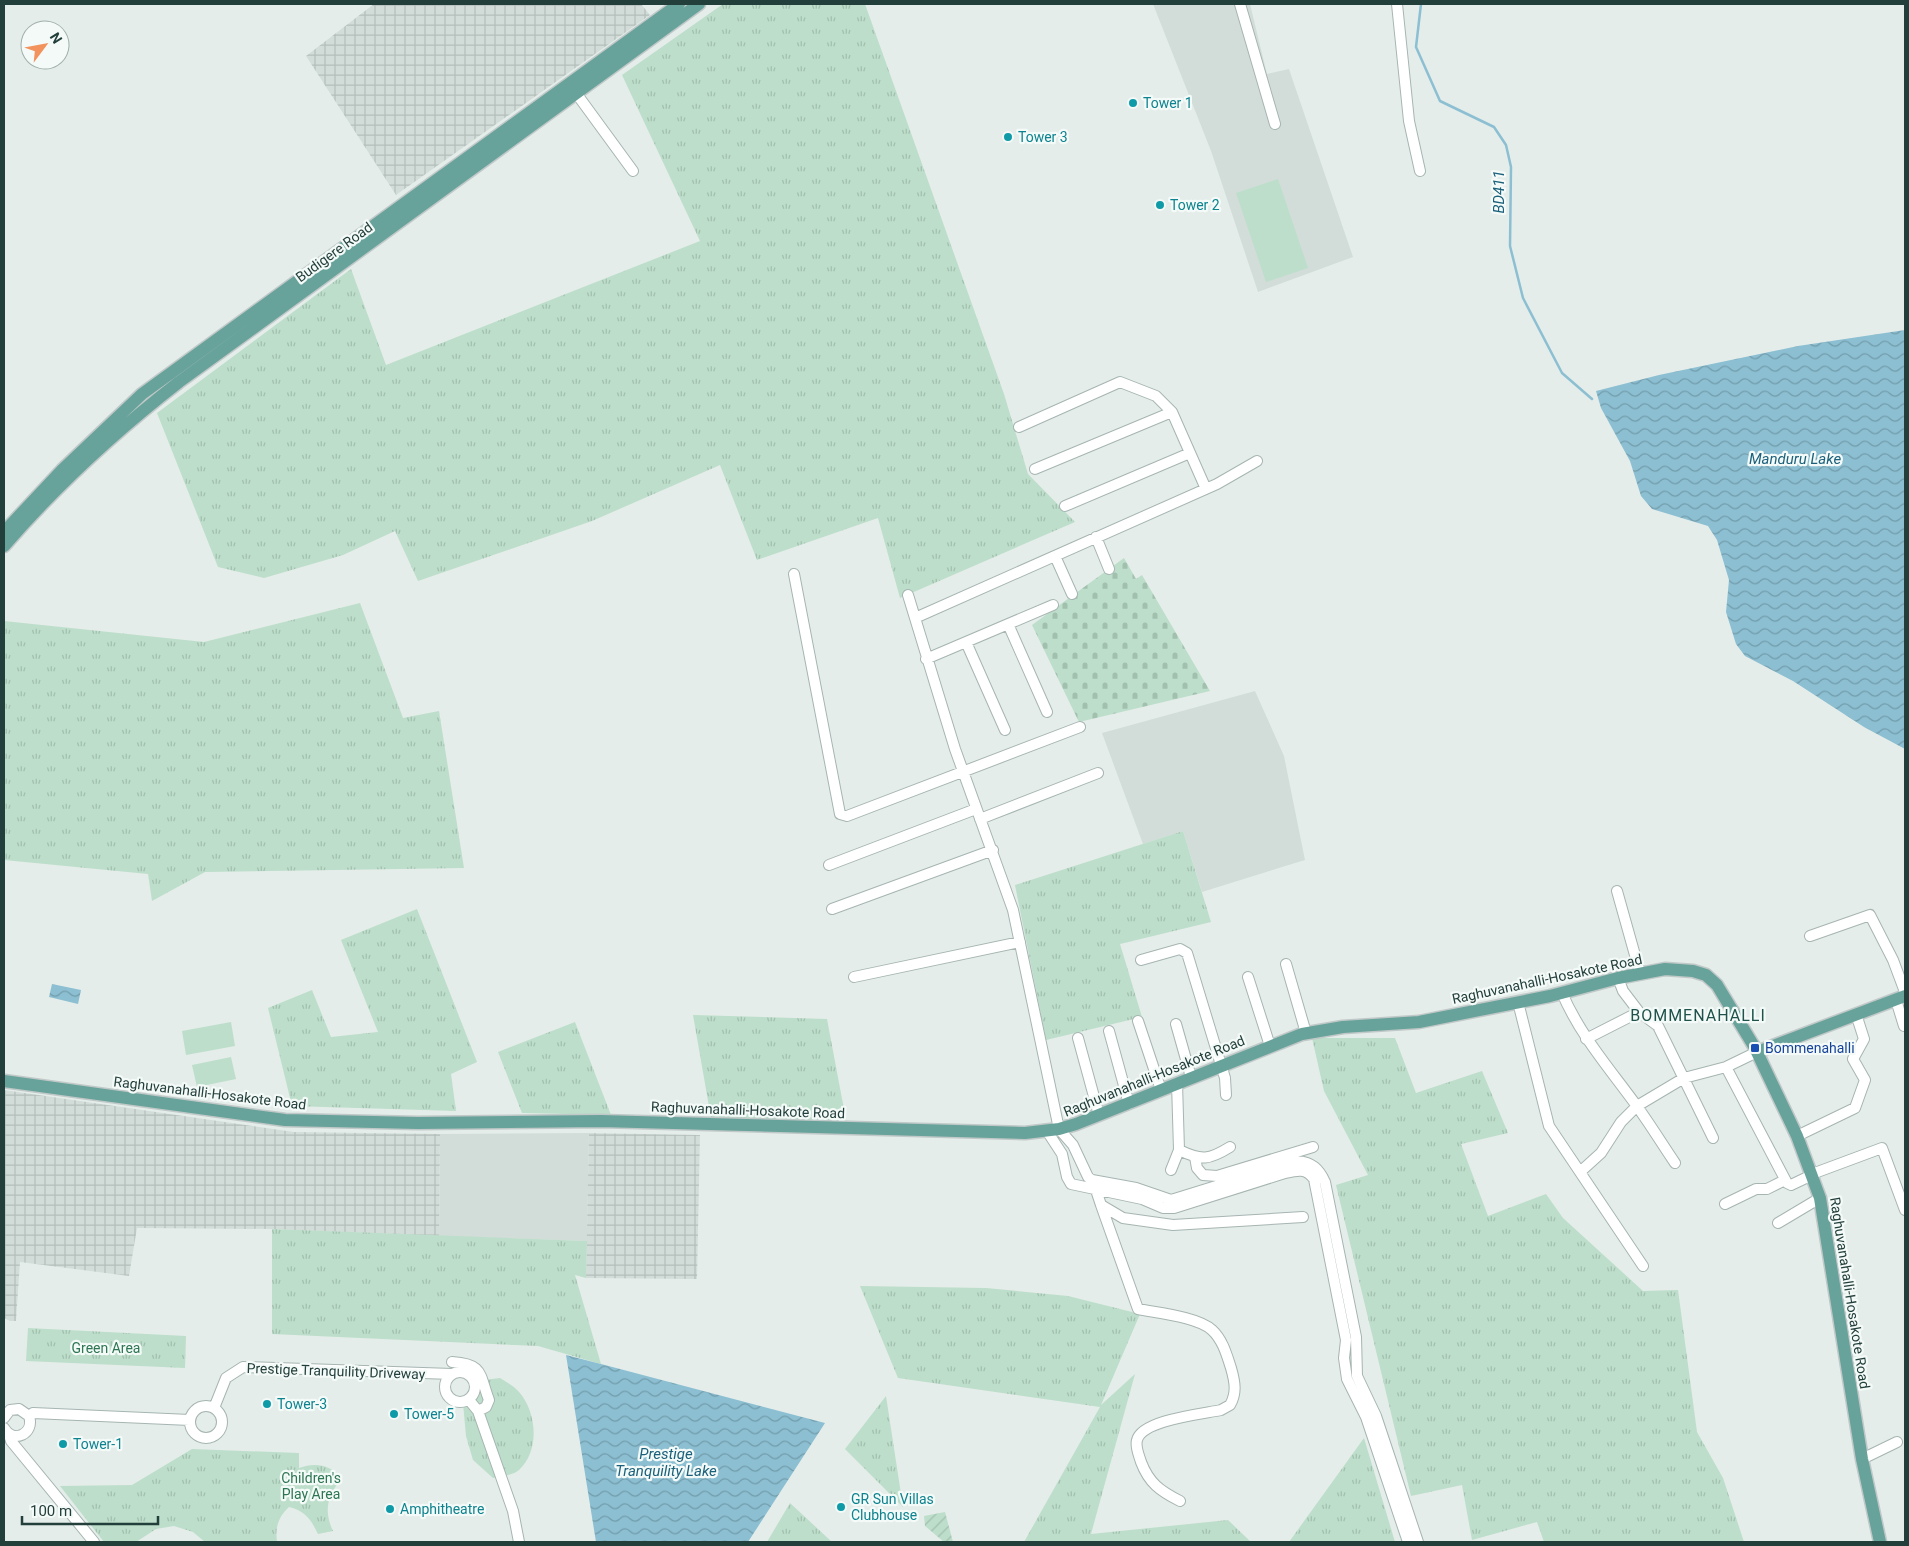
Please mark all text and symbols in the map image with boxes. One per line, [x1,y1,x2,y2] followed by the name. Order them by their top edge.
[20,20,70,70] north arrow
[47,30,65,47] text: N
[1143,95,1193,111] place label: Tower 1
[1127,97,1139,109] marker: Tower 1
[1018,129,1068,145] place label: Tower 3
[1002,131,1014,143] marker: Tower 3
[1490,170,1508,214] water label: BD411
[1170,197,1220,213] place label: Tower 2
[1154,199,1166,211] marker: Tower 2
[293,219,375,285] street label: Budigere Road
[1749,450,1841,468] water label: Manduru Lake
[1450,951,1644,1007] street label: Raghuvanahalli-Hosakote Road
[1630,1006,1766,1025] district label: BOMMENAHALLI
[1061,1032,1247,1120] street label: Raghuvanahalli-Hosakote Road
[1765,1040,1855,1056] place label: Bommenahalli
[1749,1042,1761,1054] marker: Bommenahalli
[113,1073,307,1113] street label: Raghuvanahalli-Hosakote Road
[651,1099,845,1121] street label: Raghuvanahalli-Hosakote Road
[1827,1196,1873,1390] street label: Raghuvanahalli-Hosakote Road
[72,1340,141,1356] park label: Green Area
[246,1360,426,1382] street label: Prestige Tranquility Driveway
[277,1396,327,1412] place label: Tower-3
[261,1398,273,1410] marker: Tower-3
[404,1406,454,1422] place label: Tower-5
[388,1408,400,1420] marker: Tower-5
[73,1436,123,1452] place label: Tower-1
[57,1438,69,1450] marker: Tower-1
[615,1445,717,1480] water label: Prestige Tranquility Lake
[281,1470,341,1502] park label: Children's Play Area
[851,1491,934,1523] place label: GR Sun Villas Clubhouse
[22,1494,159,1526] scale bar
[400,1501,484,1517] place label: Amphitheatre
[835,1501,847,1513] marker: GR Sun Villas Clubhouse
[30,1502,72,1520] text: 100 m
[384,1503,396,1515] marker: Amphitheatre

